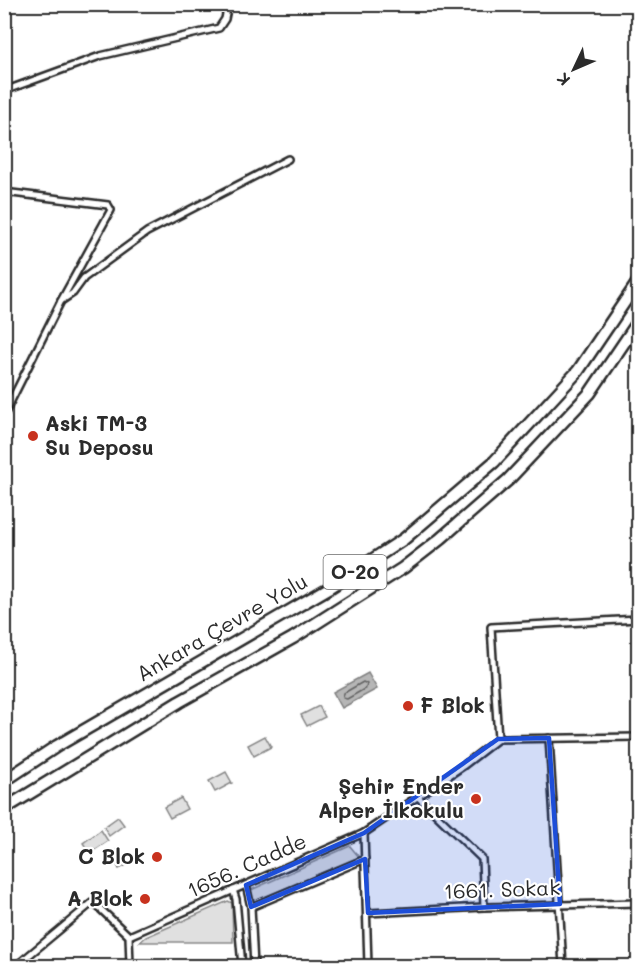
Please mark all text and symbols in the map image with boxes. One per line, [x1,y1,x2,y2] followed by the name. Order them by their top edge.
[544,39,604,99] north arrow
[552,69,574,91] text: K
[45,409,154,460] place label: Aski TM-3 Su Deposu
[26,429,40,443] marker: Aski TM-3 Su Deposu
[324,555,386,589] road number: O-20
[131,567,312,687] street label: Ankara Çevre Yolu
[420,691,485,718] place label: F Blok
[401,699,415,713] marker: F Blok
[318,772,464,823] place label: Şehir Ender Alper İlkokulu
[469,792,483,806] marker: Şehir Ender Alper İlkokulu
[183,826,310,903] street label: 1656. Cadde
[78,842,145,869] place label: C Blok
[150,850,164,864] marker: C Blok
[443,873,561,904] street label: 1661. Sokak
[67,884,133,911] place label: A Blok
[138,892,152,906] marker: A Blok

